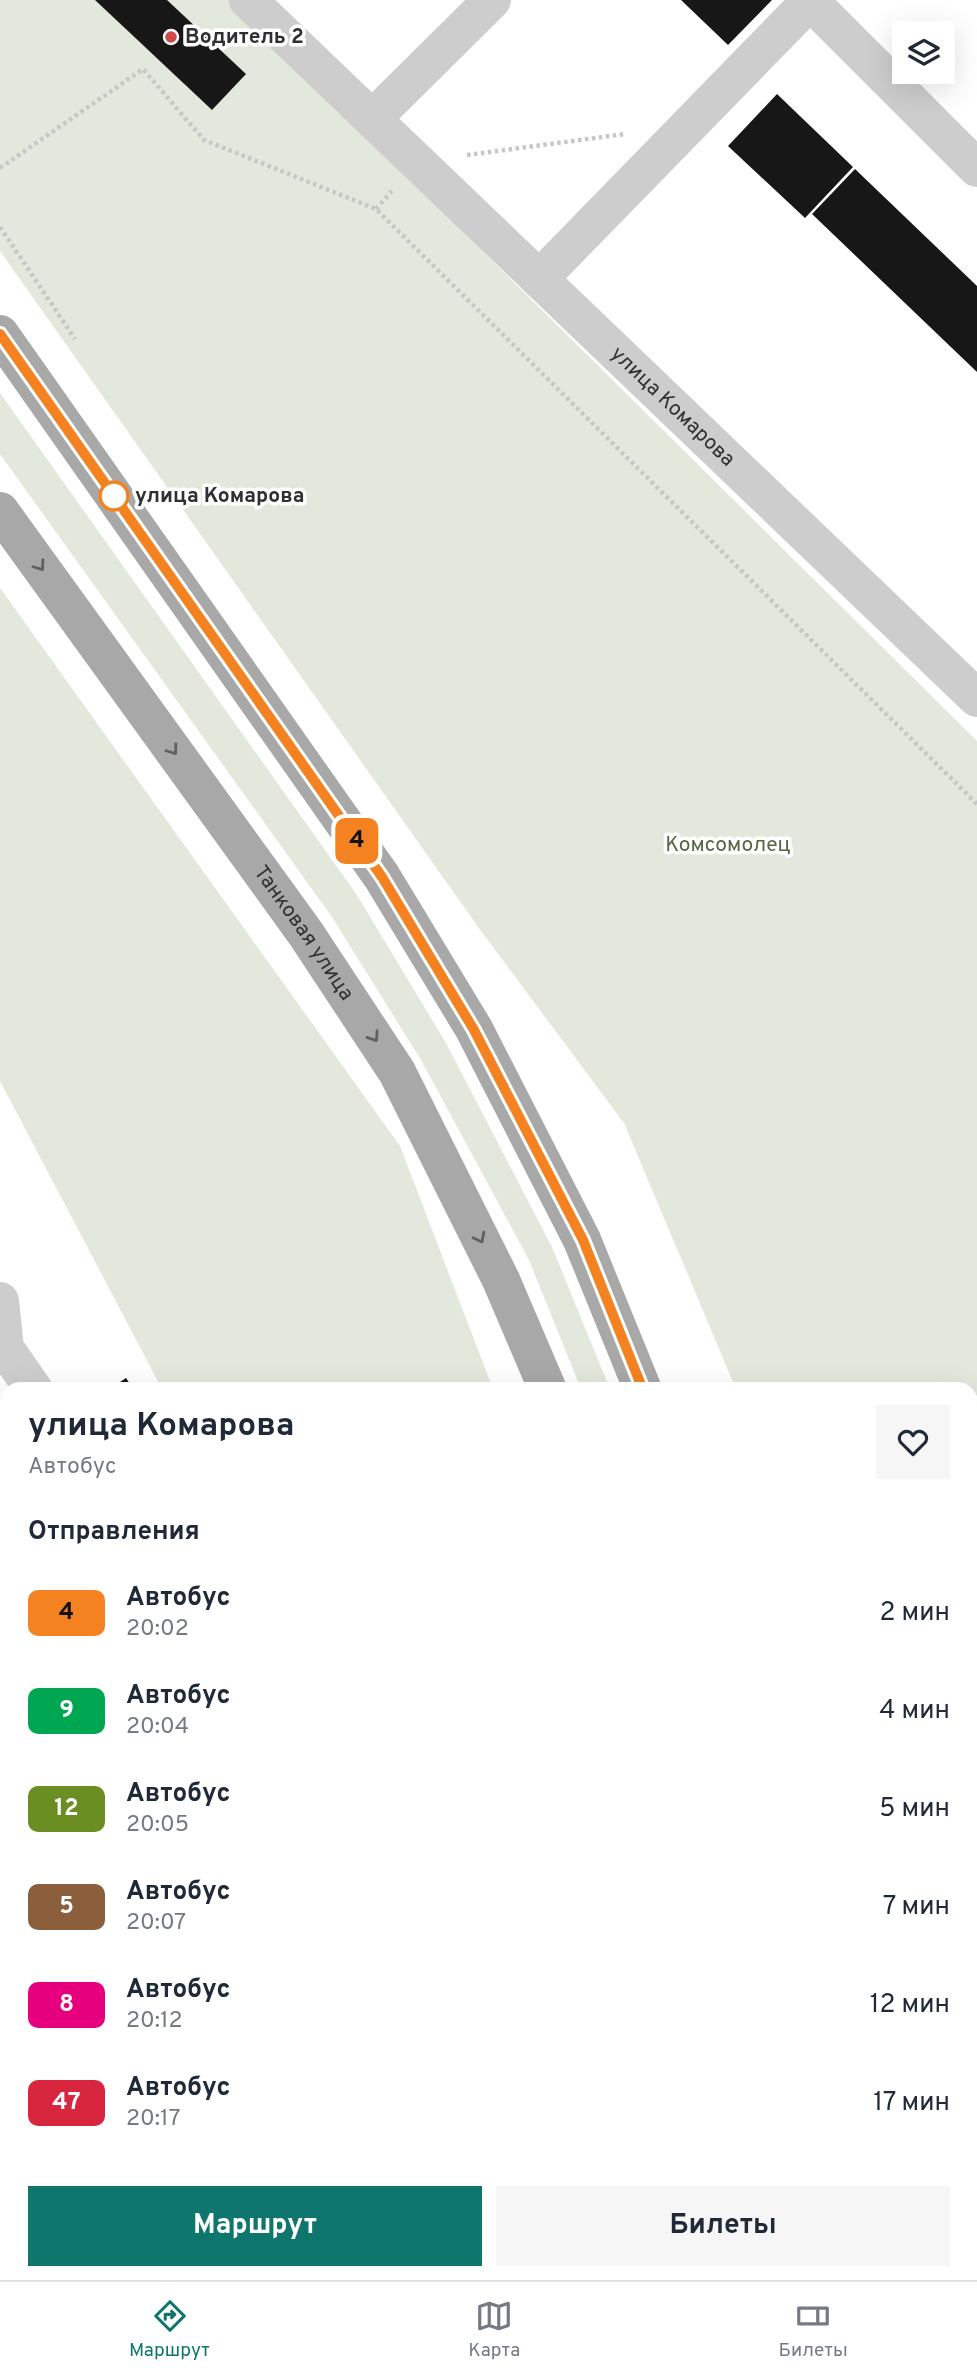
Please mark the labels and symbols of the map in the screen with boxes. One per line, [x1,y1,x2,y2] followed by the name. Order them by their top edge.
[185,24,304,51] place label: Водитель 2
[163,29,179,45] marker: Водитель 2
[605,341,741,473] street label: улица Комарова
[99,481,129,511] marker: улица Комарова
[135,483,304,510] place label: улица Комарова
[32,558,44,571] one-way arrow
[165,742,177,755] one-way arrow
[334,818,380,864] line badge: 4
[665,832,791,859] park label: Комсомолец
[247,860,360,1006] street label: Танковая улица
[366,1029,378,1042] one-way arrow
[472,1231,486,1243] one-way arrow

